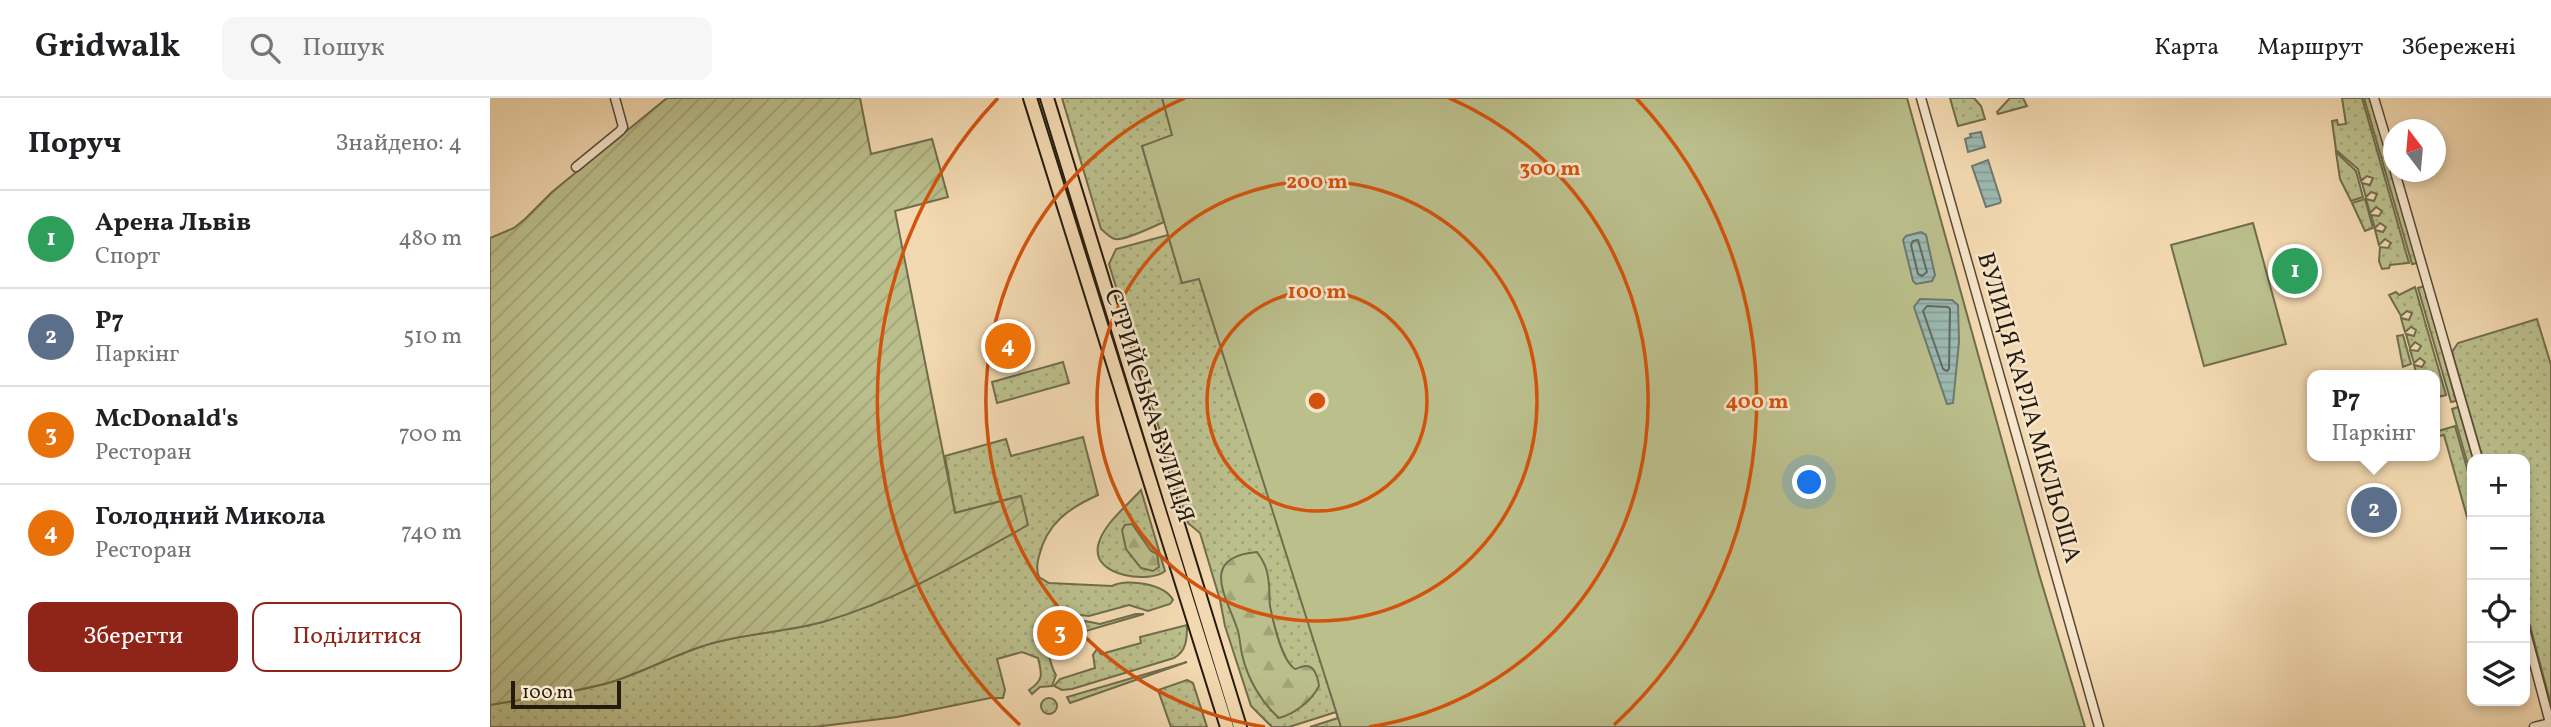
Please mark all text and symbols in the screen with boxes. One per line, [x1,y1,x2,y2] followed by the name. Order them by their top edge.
[222,17,712,80] search box
[35,25,180,71] text: Gridwalk
[246,29,284,67] icon: search
[302,30,385,66] text: Пошук
[2154,31,2219,65] text: Карта
[2257,31,2363,65] text: Маршрут
[2401,31,2516,65] text: Збережені
[2383,119,2446,182] north arrow
[28,123,121,165] text: Поруч
[335,128,462,160] text: Знайдено: 4
[1520,155,1580,184] text: 300 m
[1286,168,1348,197] text: 200 m
[95,205,251,241] text: Арена Львів
[46,223,56,255] text: 1
[398,223,462,255] text: 480 m
[95,241,160,273] text: Спорт
[2272,245,2318,297] pin: 1
[1967,249,2089,567] street label: ВУЛИЦЯ КАРЛА МІКЛЬОША
[1287,278,1347,307] text: 100 m
[1094,285,1202,527] street label: СТРИЙСЬКА ВУЛИЦЯ
[95,303,124,339] text: P7
[985,320,1031,372] pin: 4
[45,321,57,353] text: 2
[403,321,462,353] text: 510 m
[95,339,179,371] text: Паркінг
[2307,370,2440,461] popup
[2331,382,2360,418] text: P7
[1726,388,1788,417] text: 400 m
[1305,389,1329,413] centre of rings
[95,401,238,437] text: McDonald's
[2331,418,2416,450] text: Паркінг
[45,419,57,451] text: 3
[399,419,462,451] text: 700 m
[95,437,192,469] text: Ресторан
[2467,454,2530,706] map controls
[2467,454,2530,517] button: +
[1792,465,1826,499] your location
[2351,484,2397,536] pin: 2
[95,499,326,535] text: Голодний Микола
[44,517,58,549] text: 4
[401,517,462,549] text: 740 m
[2467,517,2530,580] button: −
[95,535,192,567] text: Ресторан
[2467,580,2530,643] button: locate
[28,602,238,672] button: Зберегти
[252,602,462,672] button: Поділитися
[1037,607,1083,659] pin: 3
[2467,643,2530,706] button: layers
[511,678,621,710] scale bar
[522,680,573,706] text: 100 m

